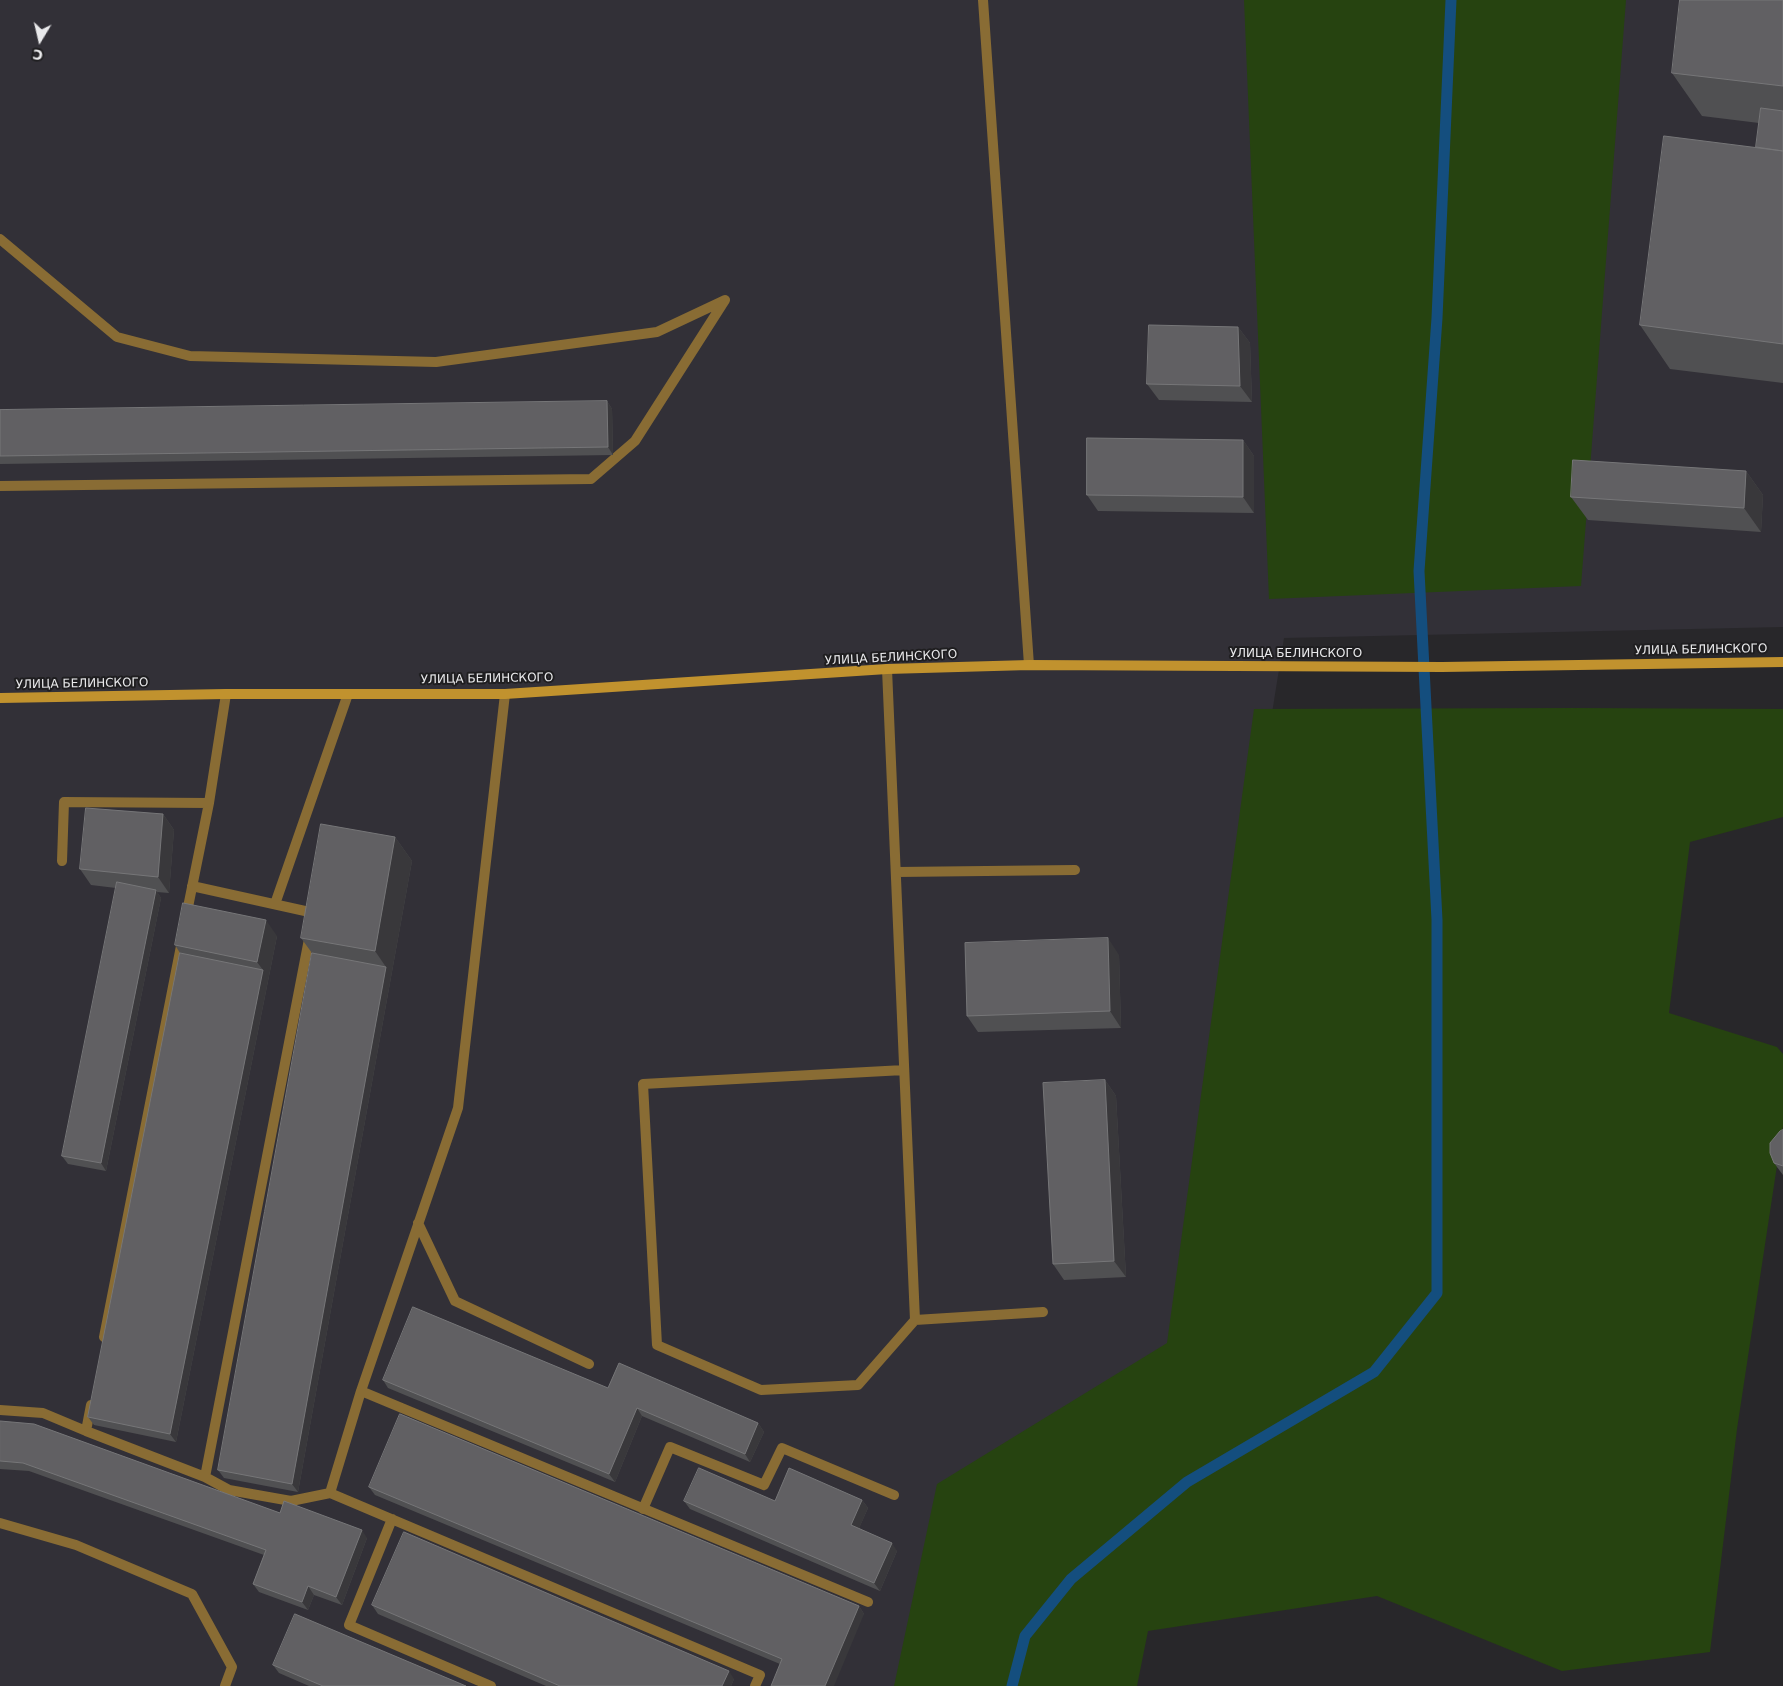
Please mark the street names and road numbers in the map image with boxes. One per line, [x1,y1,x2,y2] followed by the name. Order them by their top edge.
[1635,642,1767,658] street label: УЛИЦА БЕЛИНСКОГО
[824,647,958,669] street label: УЛИЦА БЕЛИНСКОГО
[1230,647,1362,661] street label: УЛИЦА БЕЛИНСКОГО
[421,671,553,687] street label: УЛИЦА БЕЛИНСКОГО
[16,676,148,692] street label: УЛИЦА БЕЛИНСКОГО

